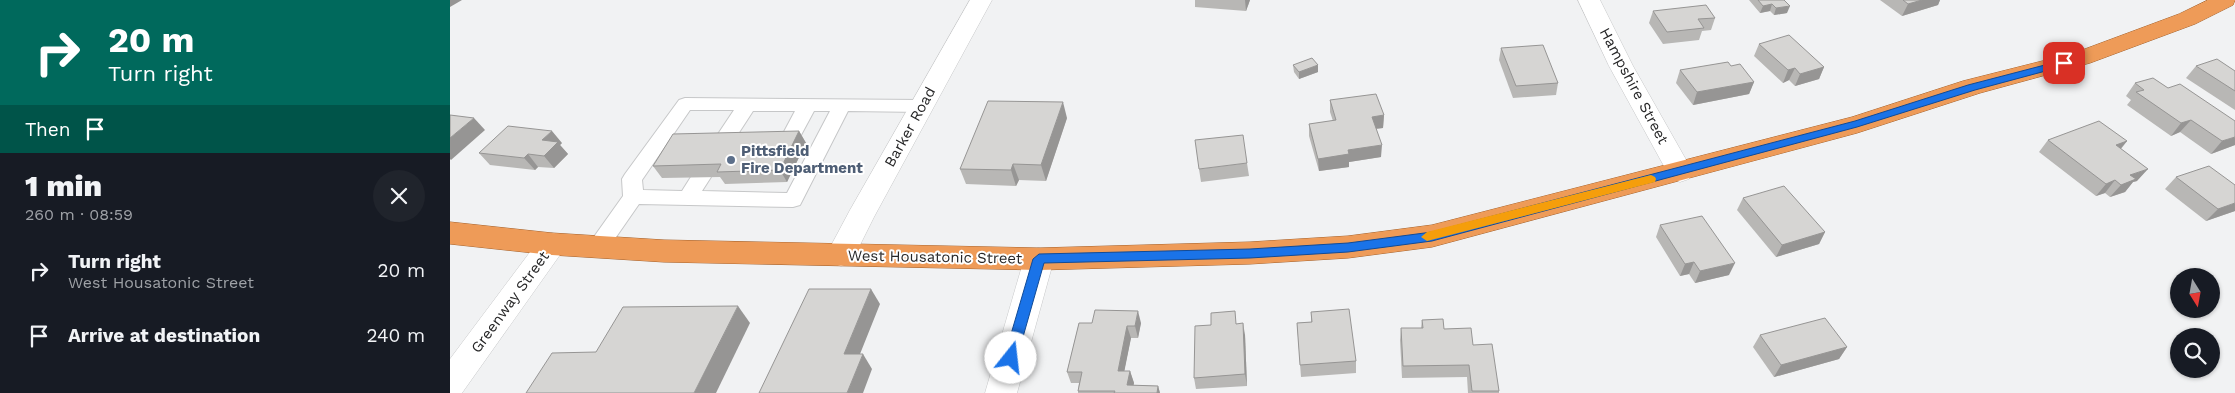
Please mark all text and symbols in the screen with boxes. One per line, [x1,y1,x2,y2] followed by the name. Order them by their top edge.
[108,19,194,61] text: 20 m
[25,20,90,85] icon: right
[1596,25,1673,148] street label: Hampshire Street
[2043,42,2085,84] pin
[2050,49,2078,77] icon: arrive
[108,61,213,86] text: Turn right
[881,84,939,170] street label: Barker Road
[81,115,109,143] icon: arrive
[25,118,71,141] text: Then
[741,142,863,177] place label: Pittsfield Fire Department
[725,154,737,166] marker: Pittsfield Fire Department
[25,168,102,203] text: 1 min
[373,170,425,222] button: close
[25,205,133,224] text: 260 m · 08:59
[848,246,1023,268] street label: West Housatonic Street
[467,247,553,356] street label: Greenway Street
[68,250,161,273] text: Turn right
[25,257,53,285] icon: right
[378,259,425,282] text: 20 m
[2170,268,2220,318] north arrow
[2170,268,2220,378] map controls
[68,273,254,292] text: West Housatonic Street
[25,322,53,350] icon: arrive
[68,324,260,347] text: Arrive at destination
[366,324,425,347] text: 240 m
[2170,328,2220,378] button: search
[984,331,1036,383] position arrow

